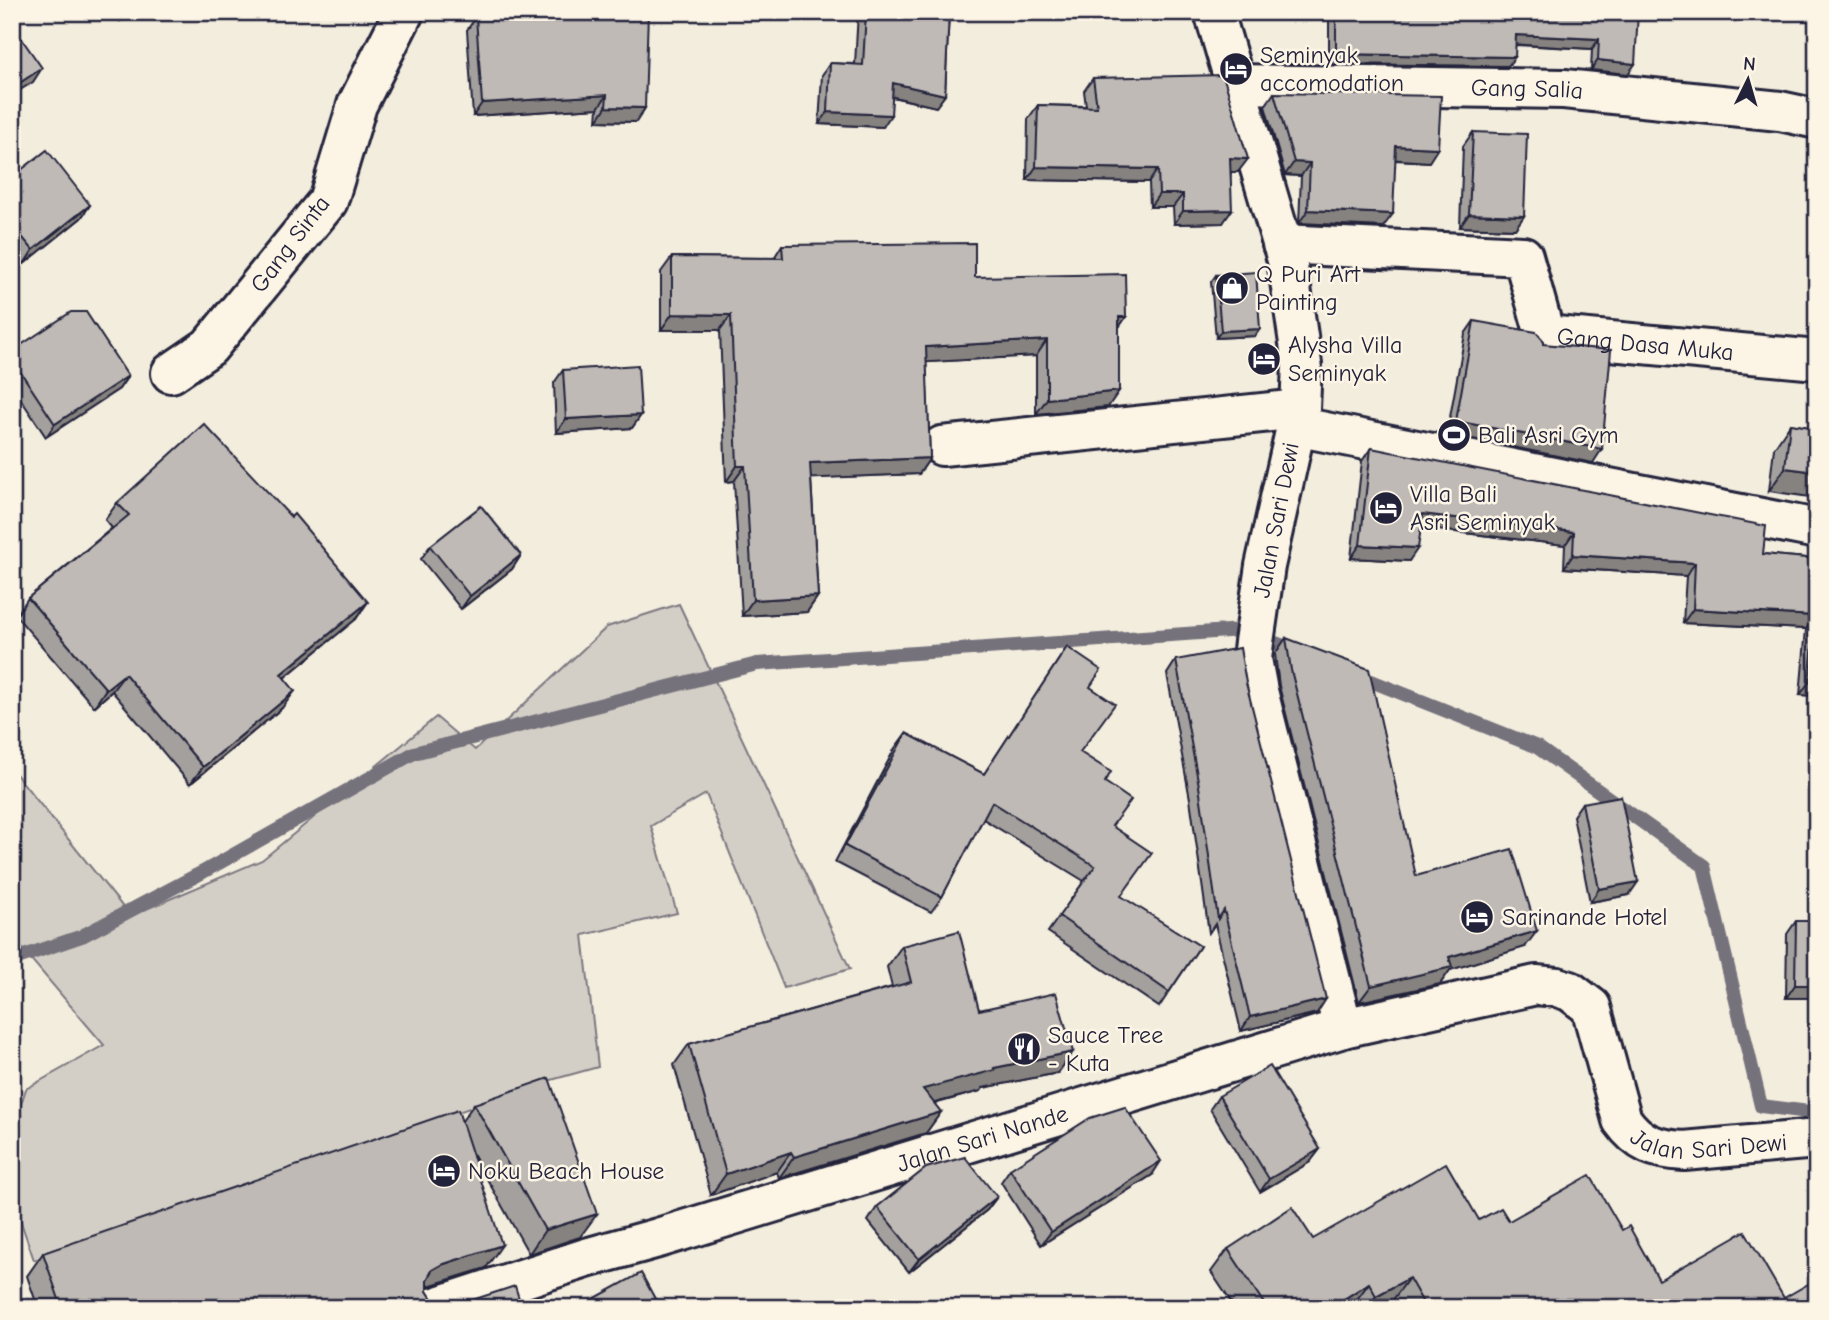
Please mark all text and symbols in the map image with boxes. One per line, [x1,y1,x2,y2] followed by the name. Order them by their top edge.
[1260,41,1404,97] place label: Seminyak accomodation
[1714,46,1784,116] north arrow
[1217,50,1255,88] hotel icon: Seminyak accomodation
[1742,53,1757,76] text: N
[1471,74,1584,105] street label: Gang Salia
[244,190,336,298] street label: Gang Sinta
[1256,260,1361,316] place label: Q Puri Art Painting
[1213,269,1251,307] shop icon: Q Puri Art Painting
[1556,322,1735,366] street label: Gang Dasa Muka
[1288,331,1402,387] place label: Alysha Villa Seminyak
[1245,340,1283,378] hotel icon: Alysha Villa Seminyak
[1435,416,1473,454] sports icon: Bali Asri Gym
[1478,421,1619,449] place label: Bali Asri Gym
[1247,440,1305,600] street label: Jalan Sari Dewi
[1410,480,1556,536] place label: Villa Bali Asri Seminyak
[1367,489,1405,527] hotel icon: Villa Bali Asri Seminyak
[1458,898,1496,936] hotel icon: Sarinande Hotel
[1502,903,1668,931] place label: Sarinande Hotel
[1048,1021,1163,1077] place label: Sauce Tree - Kuta
[1005,1030,1043,1068] restaurant icon: Sauce Tree - Kuta
[894,1099,1071,1178] street label: Jalan Sari Nande
[1625,1123,1788,1165] street label: Jalan Sari Dewi
[425,1152,463,1190] hotel icon: Noku Beach House
[468,1157,664,1185] place label: Noku Beach House

